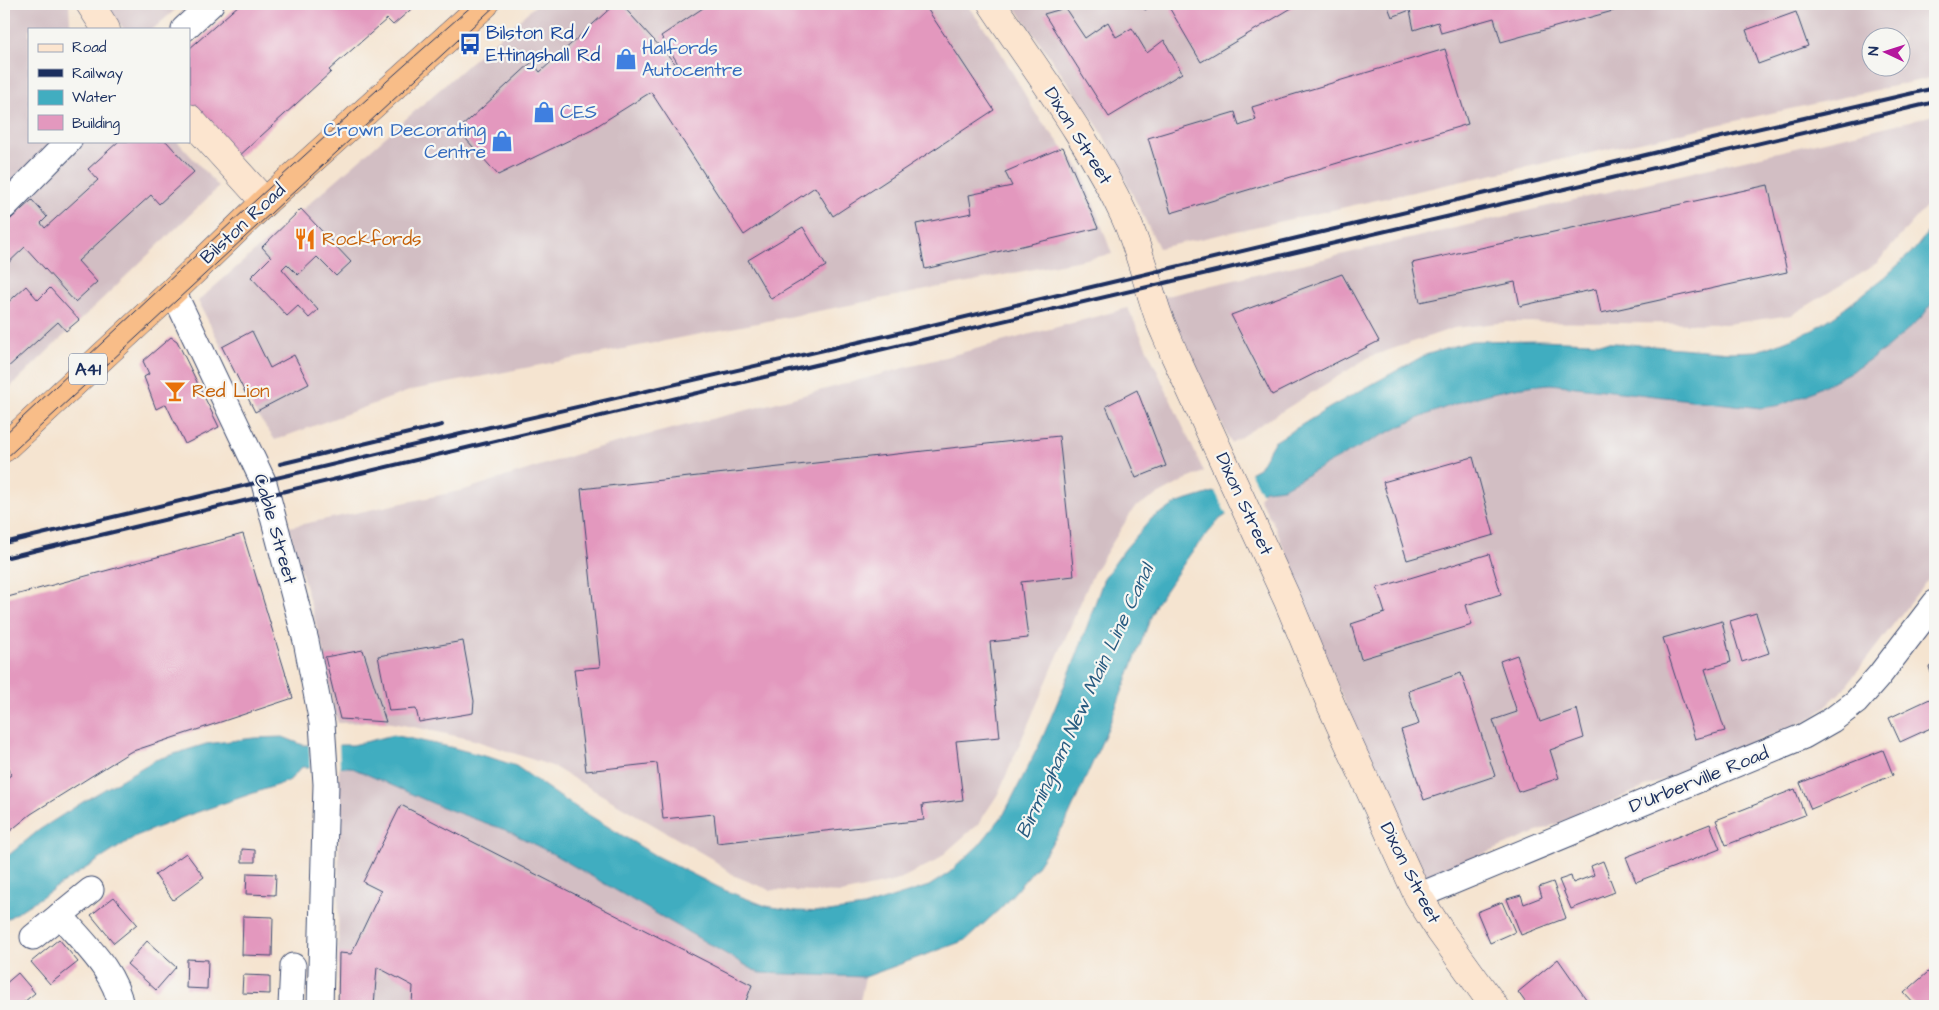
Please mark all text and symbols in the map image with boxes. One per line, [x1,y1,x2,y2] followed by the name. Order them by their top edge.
[486,20,601,70] place label: Bilston Rd / Ettingshall Rd
[28,28,190,142] legend
[1862,28,1912,78] north arrow
[457,31,483,57] bus stop icon: Bilston Rd / Ettingshall Rd
[642,35,742,84] place label: Halfords Autocentre
[72,37,107,58] text: Road
[613,46,639,72] shop icon: Halfords Autocentre
[1864,46,1884,56] text: N
[72,63,123,85] text: Railway
[1037,82,1119,190] street label: Dixon Street
[72,87,116,108] text: Water
[531,99,557,125] shop icon: CES
[560,99,597,126] place label: CES
[72,113,120,135] text: Building
[324,117,486,166] place label: Crown Decorating Centre
[489,128,515,154] shop icon: Crown Decorating Centre
[194,177,292,271] street label: Bilston Road
[292,226,318,252] restaurant icon: Rockfords
[322,226,422,253] place label: Rockfords
[69,354,107,384] road number: A41
[162,378,188,404] bar icon: Red Lion
[192,378,269,405] place label: Red Lion
[1208,448,1280,560] street label: Dixon Street
[246,471,304,587] street label: Cable Street
[1009,557,1163,843] water label: Birmingham New Main Line Canal
[1625,740,1773,820] street label: D'Urberville Road
[1373,818,1447,929] street label: Dixon Street

